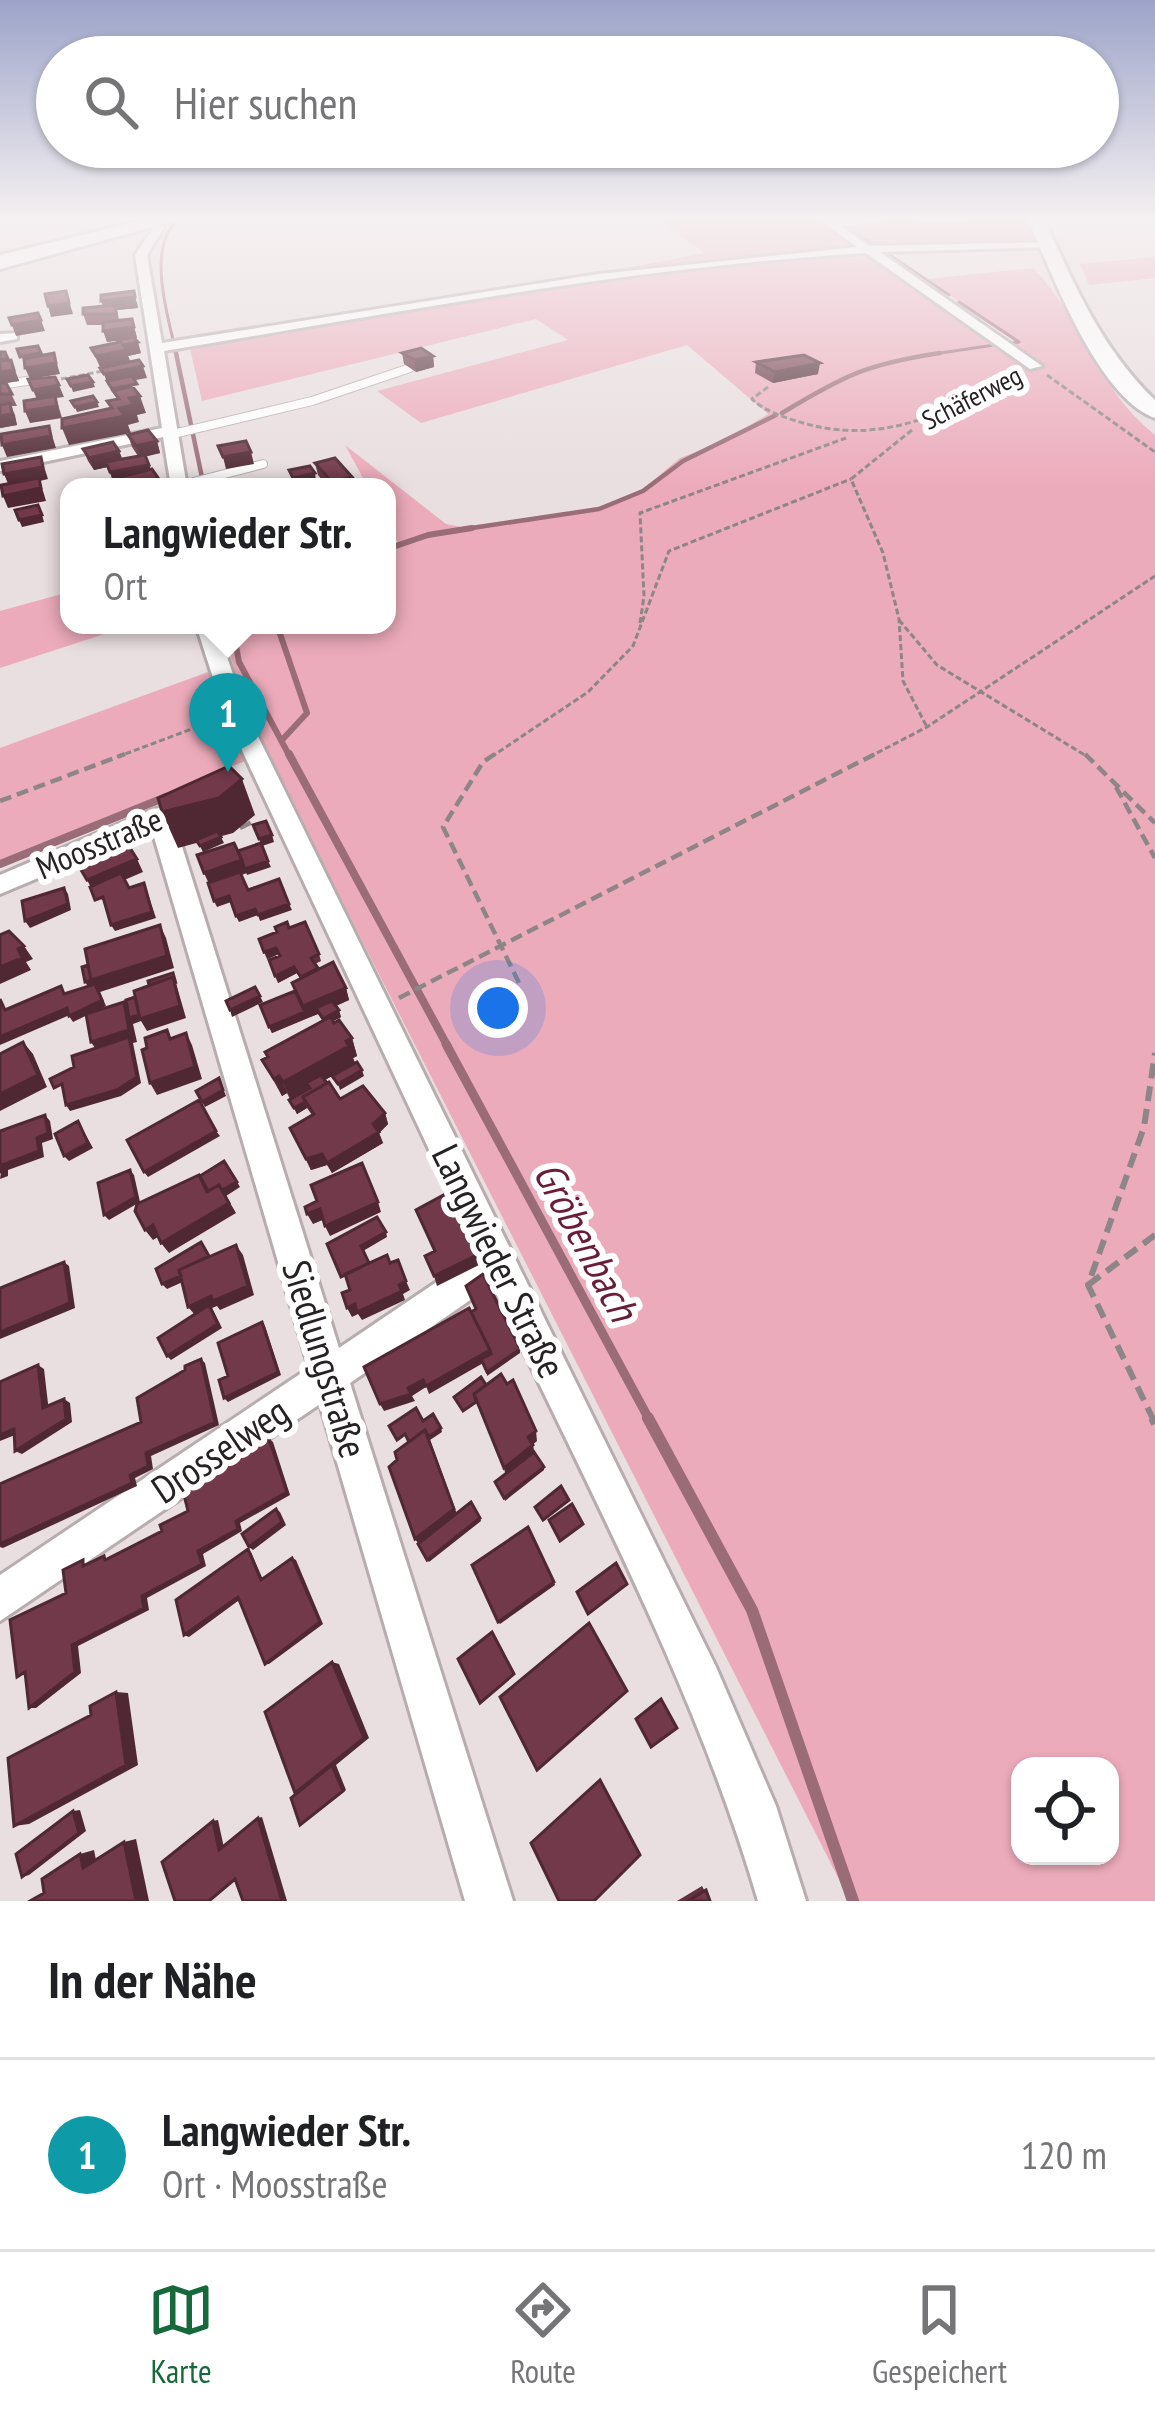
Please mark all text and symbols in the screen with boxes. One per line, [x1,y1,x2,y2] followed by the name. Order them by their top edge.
[36,36,1119,168] search box
[78,69,144,135] icon: search
[174,73,357,131] text: Hier suchen
[916,358,1027,437] street label: Schäferweg
[60,478,396,634] popup
[103,502,353,560] text: Langwieder Str.
[103,560,147,611] text: Ort
[189,673,267,772] pin: 1
[29,797,168,888] street label: Moosstraße
[468,978,528,1038] your location
[421,1136,578,1386] street label: Langwieder Straße
[522,1152,652,1332] water label: Gröbenbach
[271,1254,380,1464] street label: Siedlungstraße
[141,1385,298,1514] street label: Drosselweg
[1011,1757,1119,1865] map controls
[1011,1757,1119,1865] button: locate
[48,1946,257,2012] text: In der Nähe
[162,2100,411,2158] text: Langwieder Str.
[78,2129,96,2180] text: 1
[1021,2129,1107,2180] text: 120 m
[162,2158,388,2209] text: Ort · Moosstraße
[148,2277,214,2392] tab: Karte
[510,2277,576,2392] tab: Route
[872,2277,1007,2392] tab: Gespeichert

